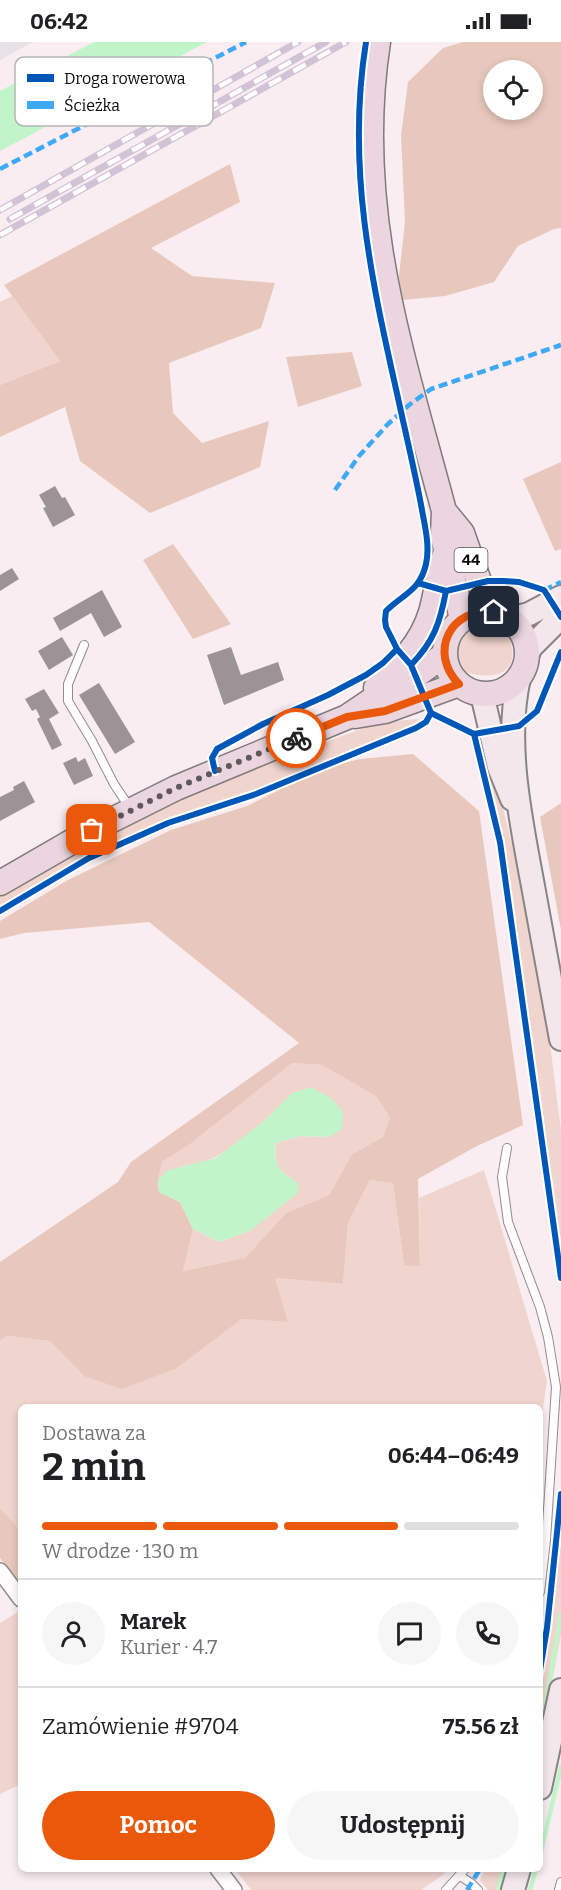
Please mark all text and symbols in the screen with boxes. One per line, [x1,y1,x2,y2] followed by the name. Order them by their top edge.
[30,8,88,35] text: 06:42
[15,57,213,126] legend
[483,60,543,120] map controls
[483,60,543,120] button: locate
[64,69,186,88] text: Droga rowerowa
[64,95,120,115] text: Ścieżka
[454,548,488,572] road number: 44
[468,586,519,637] pin
[477,595,510,628] icon: home
[266,708,326,768] courier
[280,722,313,755] icon: bike
[66,804,117,855] pin
[75,813,108,846] icon: bag
[42,1421,146,1445] text: Dostawa za
[388,1442,519,1469] text: 06:44–06:49
[42,1444,146,1490] text: 2 min
[42,1539,198,1563] text: W drodze · 130 m
[42,1602,105,1665] button: person
[378,1602,441,1665] button: chat
[456,1602,519,1665] button: phone
[120,1608,186,1635] text: Marek
[120,1635,217,1659] text: Kurier · 4.7
[42,1713,239,1740] text: Zamówienie #9704
[442,1713,519,1740] text: 75.56 zł
[42,1791,275,1860] button: Pomoc
[287,1791,519,1860] button: Udostępnij

